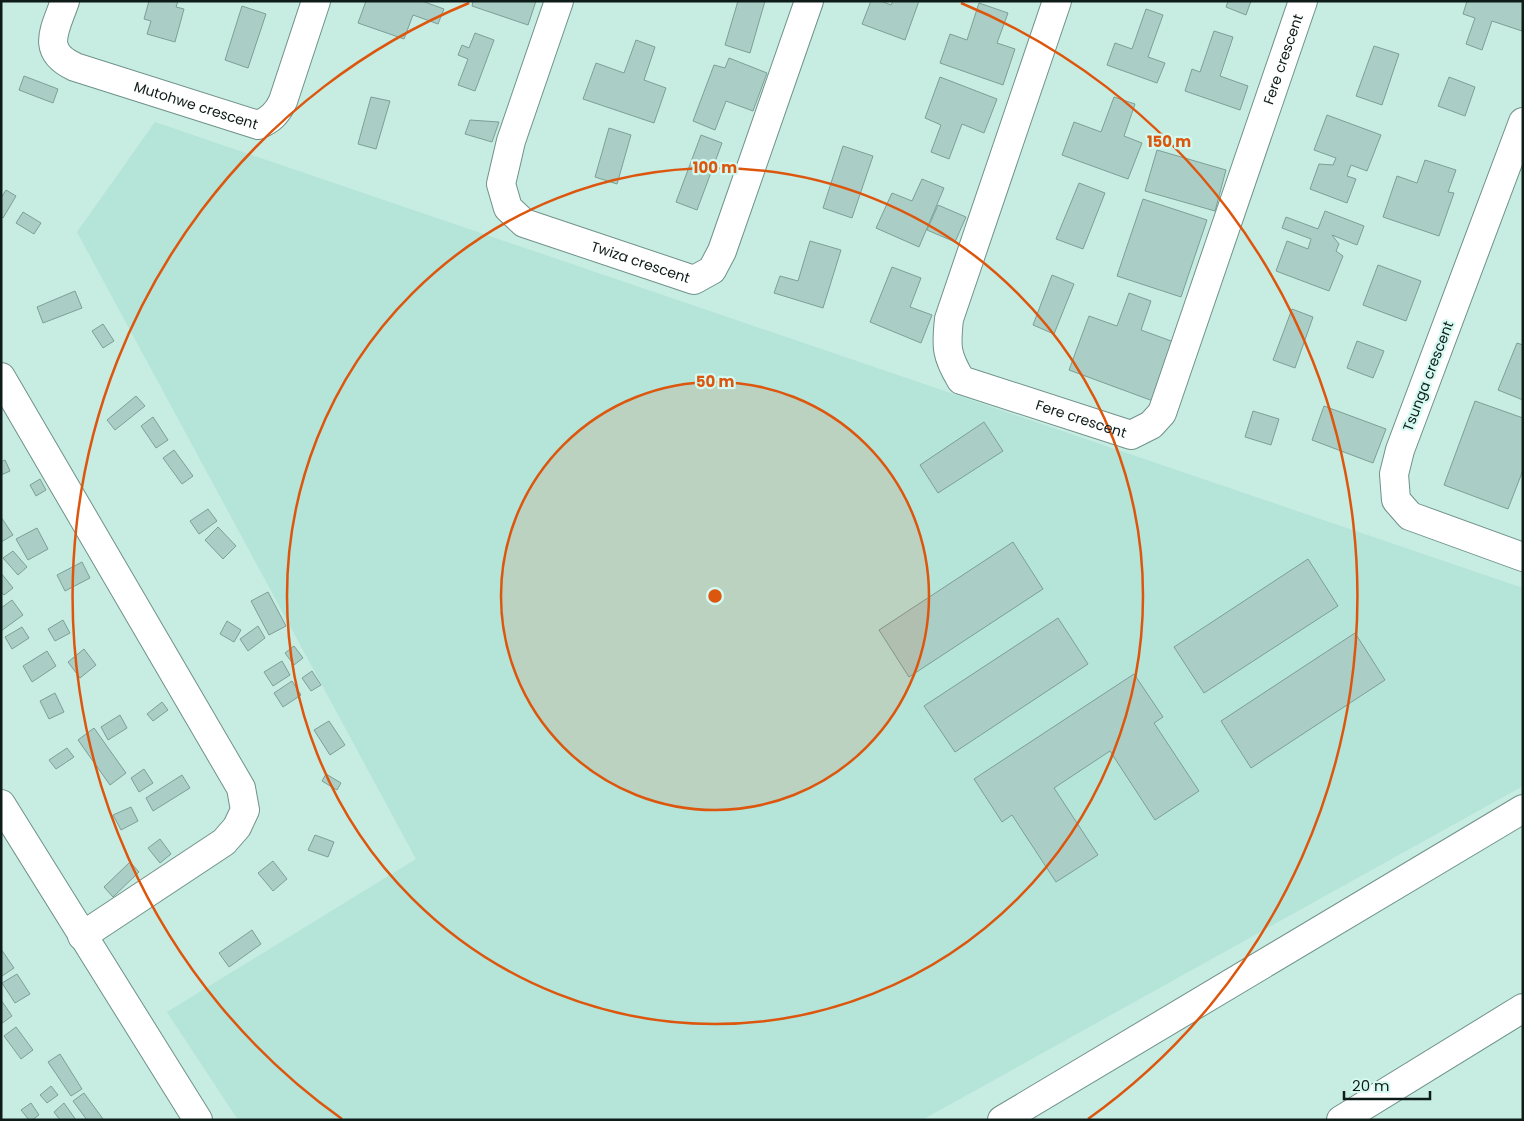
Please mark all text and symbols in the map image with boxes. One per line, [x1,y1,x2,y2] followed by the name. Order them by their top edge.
[1258,11,1308,107] street label: Fere crescent
[132,76,261,134] street label: Mutohwe crescent
[1147,131,1191,152] text: 150 m
[693,157,737,178] text: 100 m
[588,236,693,288] street label: Twiza crescent
[1398,318,1458,434] street label: Tsunga crescent
[696,371,734,392] text: 50 m
[1033,395,1129,443] street label: Fere crescent
[706,587,724,605] centre of rings
[1344,1068,1430,1100] scale bar
[1352,1075,1390,1096] text: 20 m

